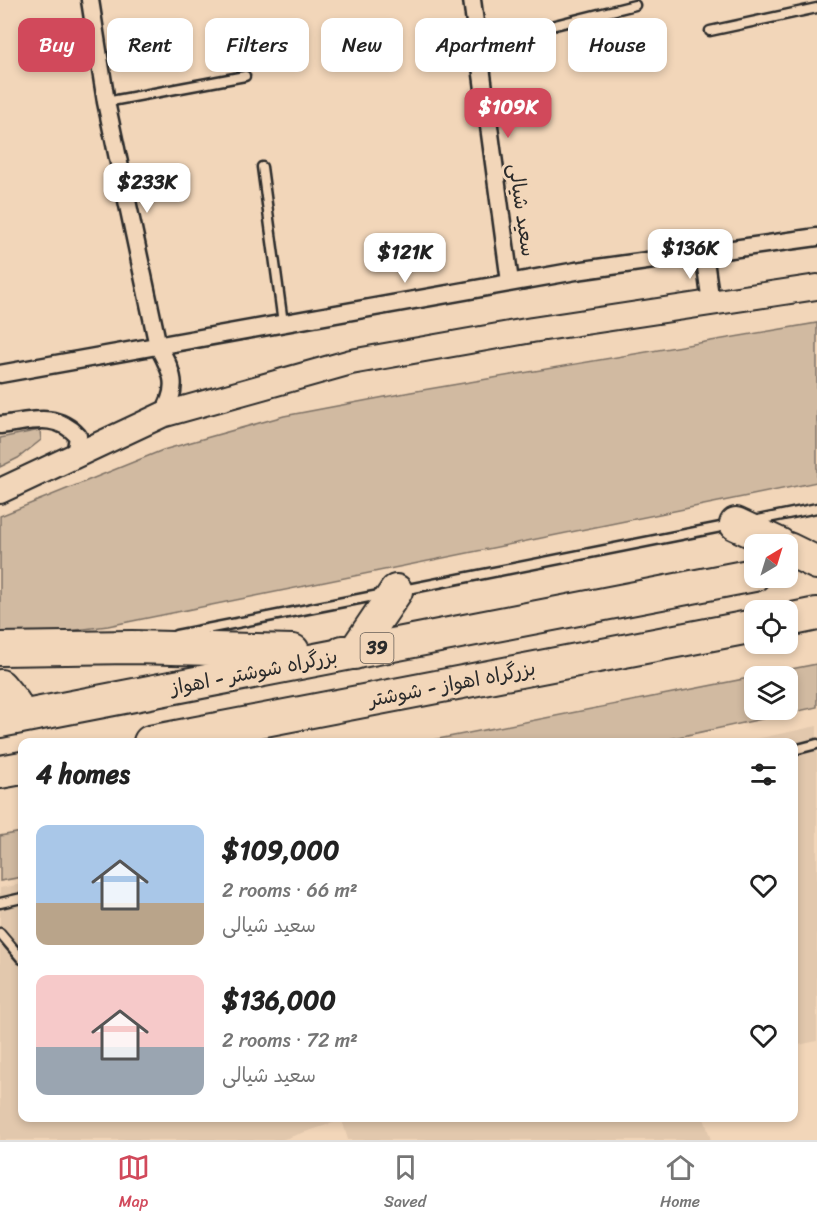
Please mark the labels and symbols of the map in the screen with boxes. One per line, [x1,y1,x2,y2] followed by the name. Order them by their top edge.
[466,88,550,139] pin: $109K
[498,161,546,259] street label: سعید شیالی
[105,163,189,214] pin: $233K
[648,229,732,280] pin: $136K
[363,233,447,284] pin: $121K
[744,534,798,588] north arrow
[360,633,394,663] road number: 39
[166,639,340,706] street label: بزرگراه شوشتر - اهواز
[364,651,538,718] street label: بزرگراه اهواز - شوشتر

